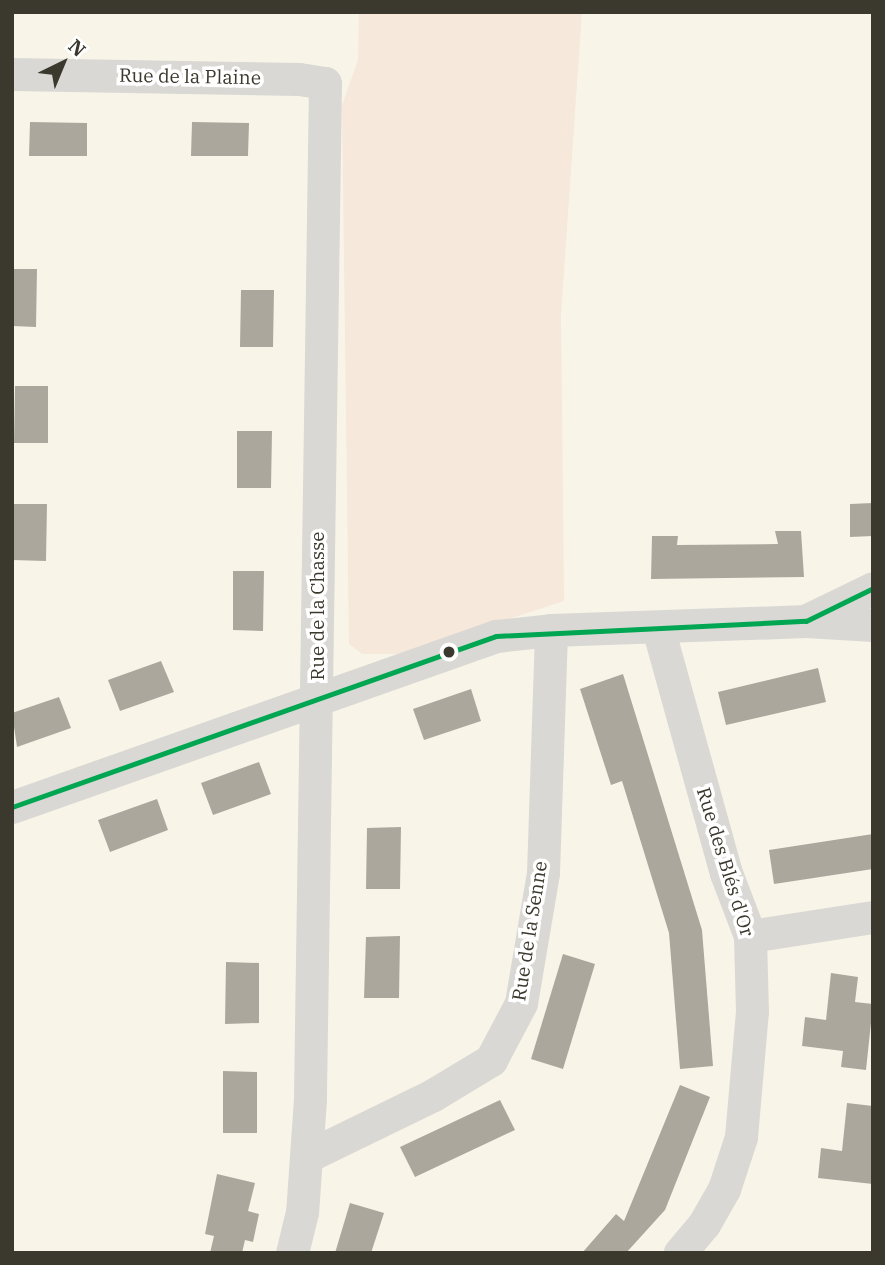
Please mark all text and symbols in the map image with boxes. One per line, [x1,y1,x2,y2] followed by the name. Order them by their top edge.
[28,28,98,98] north arrow
[64,34,91,62] text: N
[119,64,261,90] street label: Rue de la Plaine
[307,532,329,680] street label: Rue de la Chasse
[442,645,456,659] unlabelled marker
[691,785,759,939] street label: Rue des Blés d'Or
[508,859,552,1003] street label: Rue de la Senne

